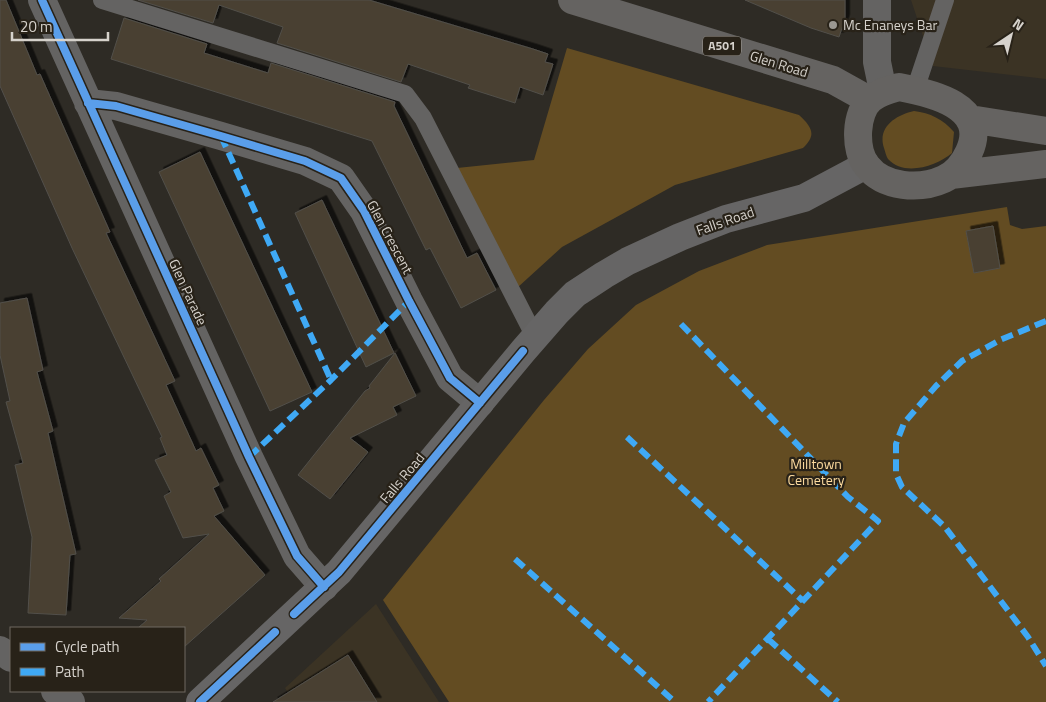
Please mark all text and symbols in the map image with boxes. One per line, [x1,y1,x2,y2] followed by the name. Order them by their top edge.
[12,10,109,42] scale bar
[986,10,1036,60] north arrow
[1009,13,1029,35] text: N
[843,14,938,35] place label: Mc Enaneys Bar
[20,15,53,38] text: 20 m
[827,19,839,31] marker: Mc Enaneys Bar
[703,36,741,56] road number: A501
[747,45,811,82] street label: Glen Road
[362,196,419,277] street label: Glen Crescent
[693,201,757,240] street label: Falls Road
[164,255,213,328] street label: Glen Parade
[374,448,429,508] street label: Falls Road
[788,453,845,490] park label: Milltown Cemetery
[10,627,185,692] legend
[55,635,120,658] text: Cycle path
[55,660,85,683] text: Path

